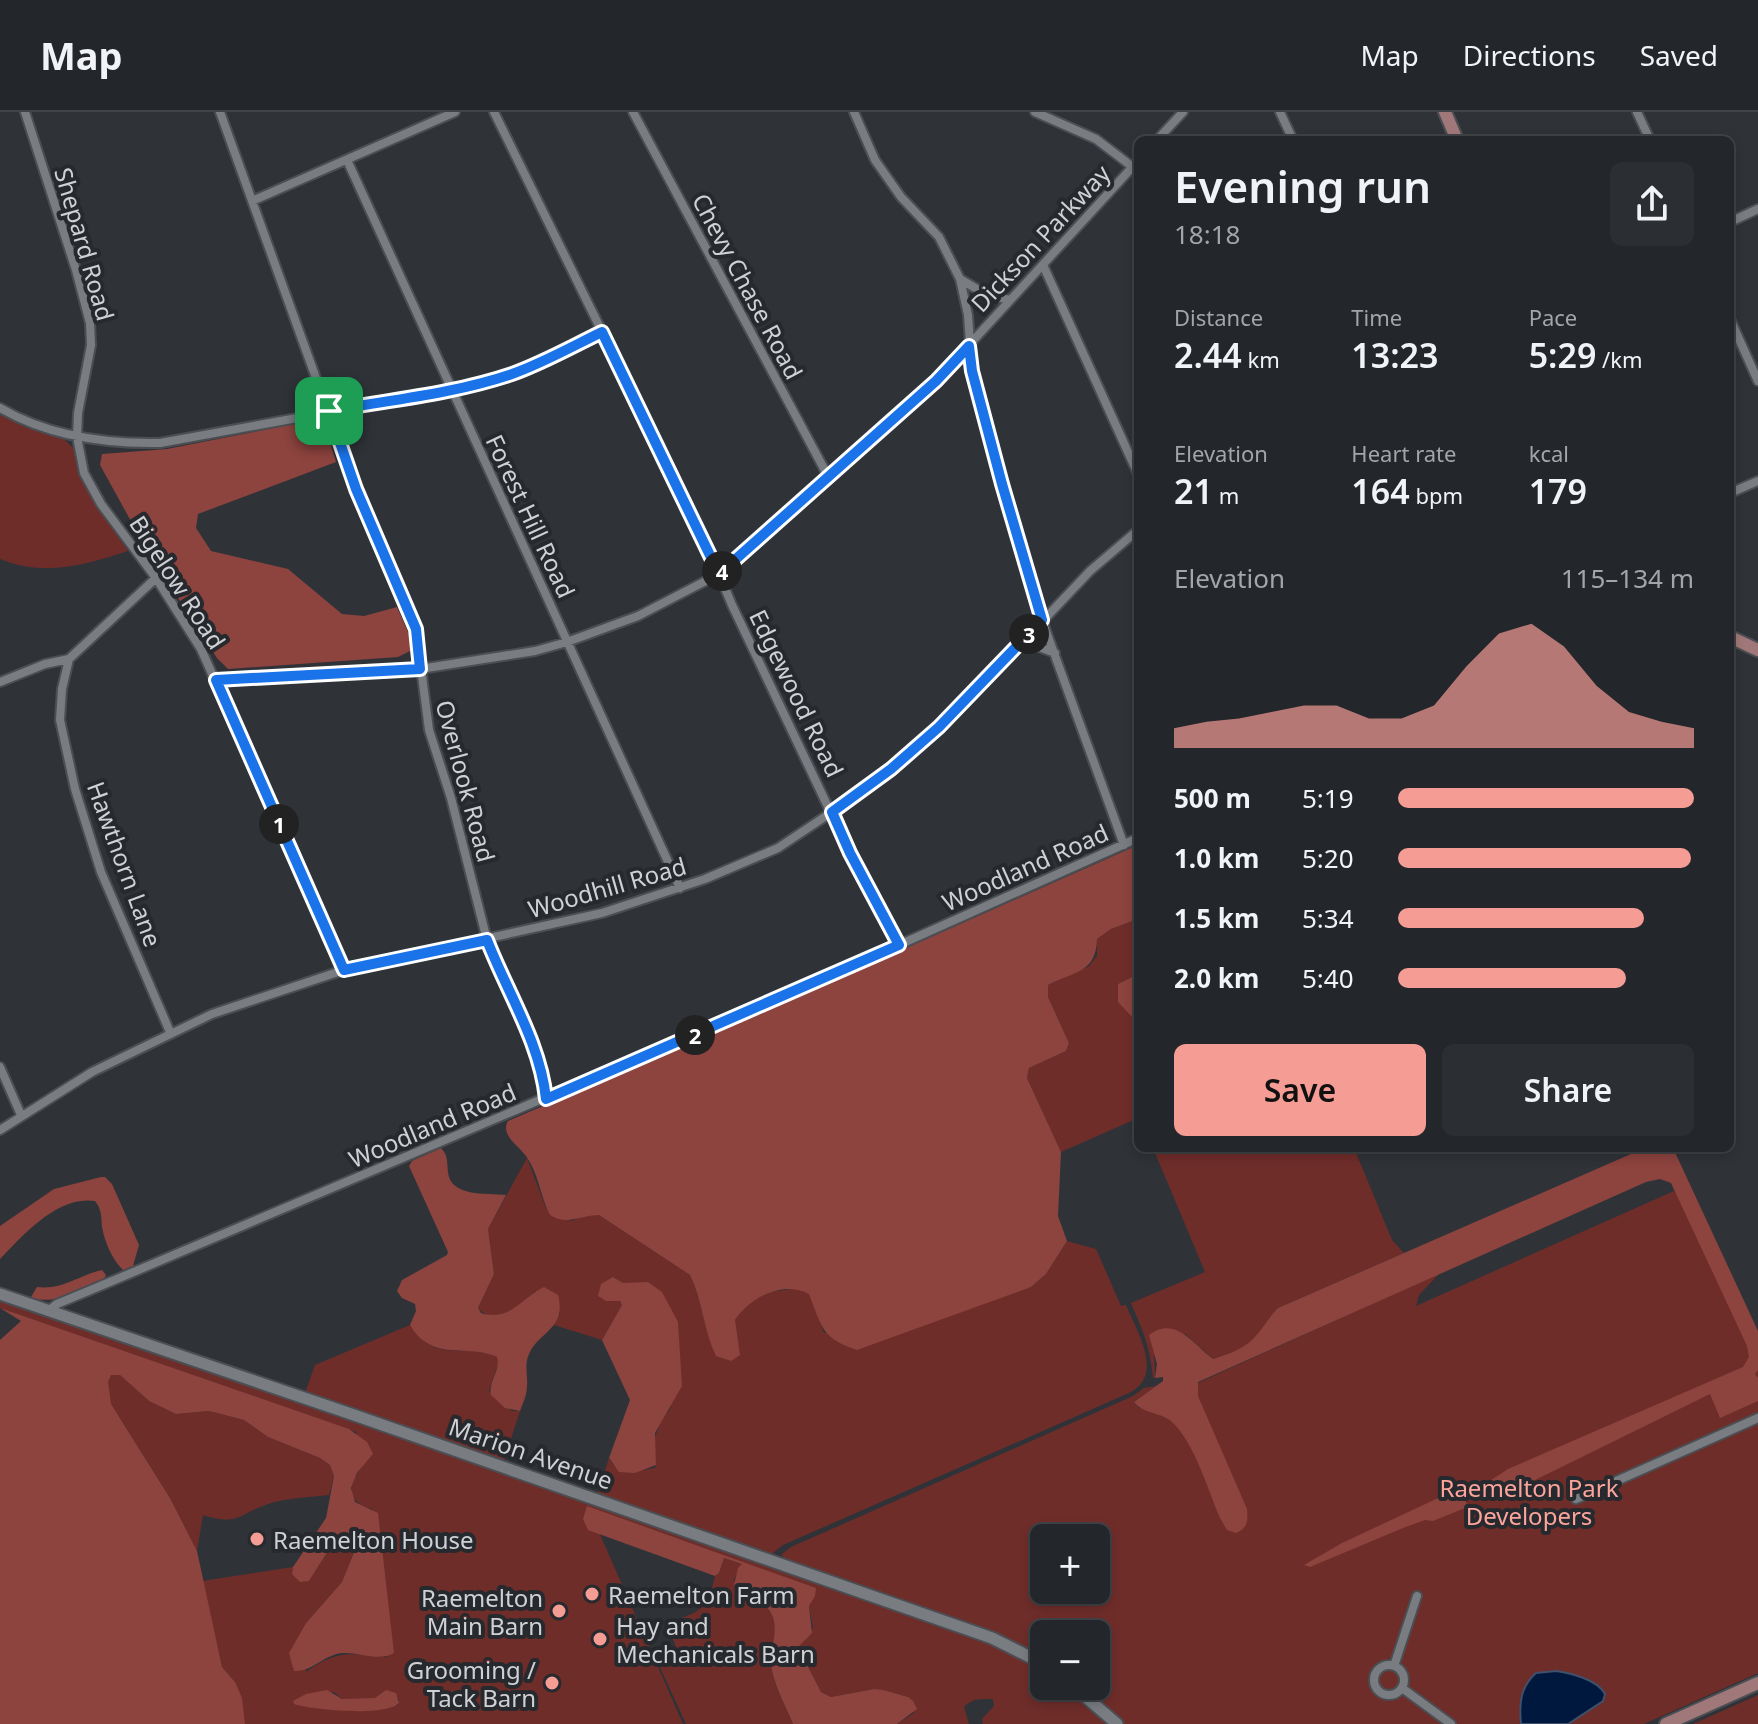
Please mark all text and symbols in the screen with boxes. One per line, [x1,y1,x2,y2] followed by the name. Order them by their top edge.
[40,29,123,81] text: Map
[1360,36,1419,74] text: Map
[1463,36,1596,74] text: Directions
[1640,36,1718,74] text: Saved
[1174,156,1431,216] text: Evening run
[963,157,1118,319] street label: Dickson Parkway
[1610,162,1694,246] button: share
[47,164,123,324] street label: Shepard Road
[685,187,811,385] street label: Chevy Chase Road
[1174,216,1240,252] text: 18:18
[1174,302,1263,332] text: Distance
[1351,302,1402,332] text: Time
[1529,302,1577,332] text: Pace
[1174,332,1242,378] text: 2.44
[1351,332,1439,378] text: 13:23
[1529,332,1596,378] text: 5:29
[1242,344,1280,374] text: km
[1596,344,1643,374] text: /km
[295,377,363,445] pin
[307,389,351,433] icon: arrive
[479,429,583,603] street label: Forest Hill Road
[1174,438,1268,468] text: Elevation
[1351,438,1456,468] text: Heart rate
[1529,438,1569,468] text: kcal
[1174,468,1213,514] text: 21
[1351,468,1410,514] text: 164
[1529,468,1587,514] text: 179
[1213,480,1239,510] text: m
[1410,480,1463,510] text: bpm
[122,509,234,655] street label: Bigelow Road
[702,551,742,591] pin: 4
[716,556,728,586] text: 4
[1174,560,1285,596] text: Elevation
[1561,560,1694,596] text: 115–134 m
[742,604,852,782] street label: Edgewood Road
[1009,614,1049,654] pin: 3
[1023,619,1035,649] text: 3
[429,696,503,866] street label: Overlook Road
[80,777,170,951] street label: Hawthorn Lane
[1174,780,1251,816] text: 500 m
[1302,780,1354,816] text: 5:19
[259,804,299,844] pin: 1
[273,809,285,839] text: 1
[937,816,1113,918] street label: Woodland Road
[1174,840,1259,876] text: 1.0 km
[1302,840,1354,876] text: 5:20
[524,849,690,925] street label: Woodhill Road
[1174,900,1259,936] text: 1.5 km
[1302,900,1354,936] text: 5:34
[1174,960,1259,996] text: 2.0 km
[1302,960,1354,996] text: 5:40
[675,1015,715,1055] pin: 2
[689,1020,701,1050] text: 2
[1174,1044,1426,1136] button: Save
[1442,1044,1694,1136] button: Share
[343,1075,521,1175] street label: Woodland Road
[445,1410,617,1496] street label: Marion Avenue
[1439,1471,1619,1532] park label: Raemelton Park Developers
[273,1523,474,1556] place label: Raemelton House
[1030,1524,1110,1700] map controls
[1030,1524,1110,1604] button: +
[248,1530,266,1548] marker: Raemelton House
[608,1578,795,1611] place label: Raemelton Farm
[421,1581,543,1642] place label: Raemelton Main Barn
[583,1585,601,1603] marker: Raemelton Farm
[550,1602,568,1620] marker: Raemelton Main Barn
[616,1609,815,1670] place label: Hay and Mechanicals Barn
[1030,1620,1110,1700] button: −
[591,1630,609,1648] marker: Hay and Mechanicals Barn
[407,1653,536,1714] place label: Grooming / Tack Barn
[543,1674,561,1692] marker: Grooming / Tack Barn

